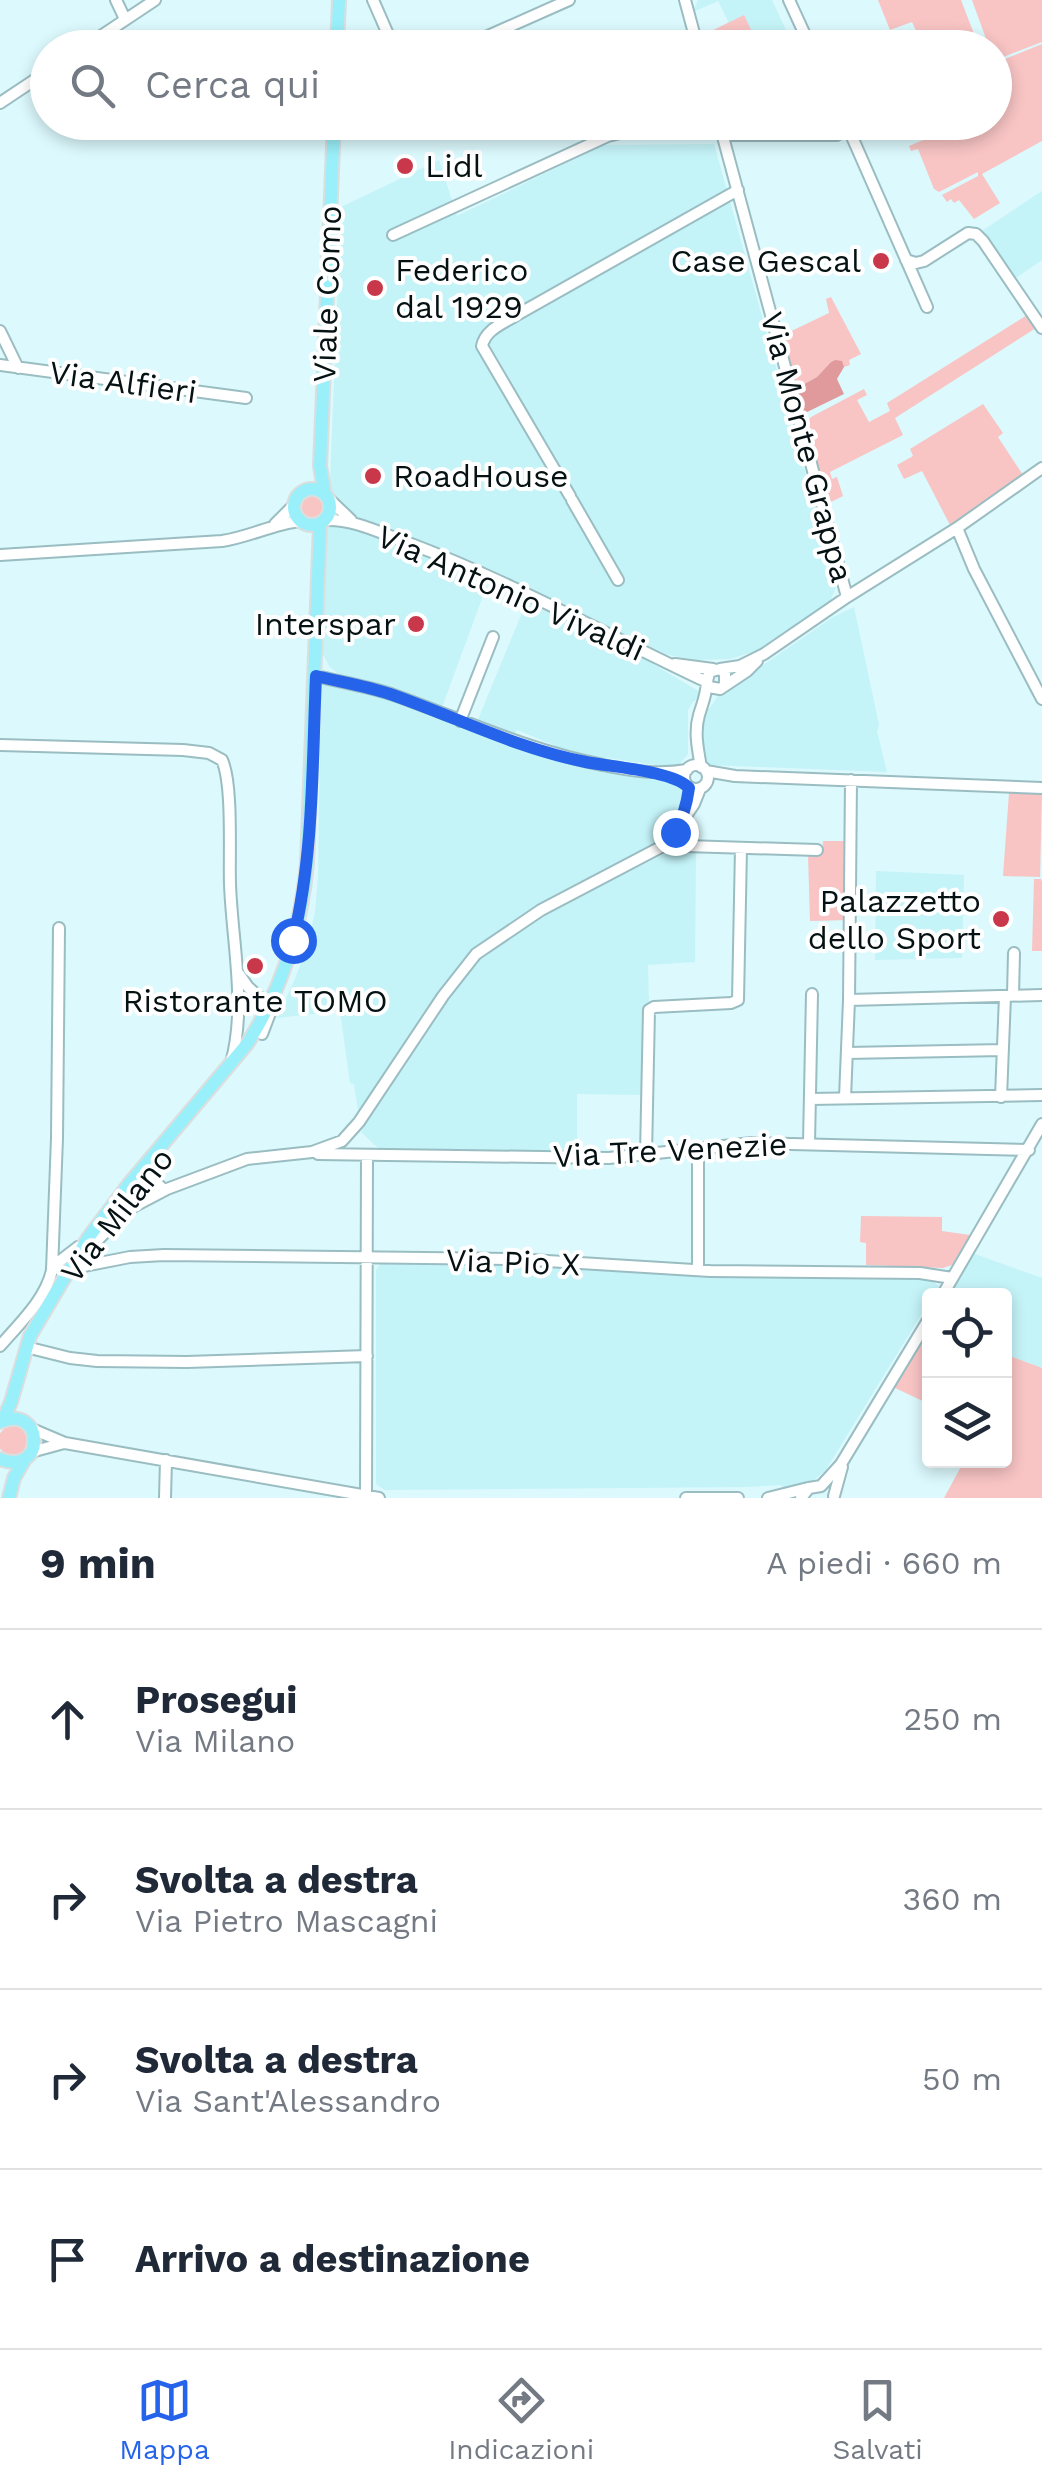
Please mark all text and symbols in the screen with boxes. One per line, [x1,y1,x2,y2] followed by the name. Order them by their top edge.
[30,30,1012,140] search box
[65,58,120,113] icon: search
[145,63,320,107] text: Cerca qui
[425,147,483,185] place label: Lidl
[394,155,416,177] marker: Lidl
[305,205,349,383] street label: Viale Como
[670,242,861,280] place label: Case Gescal
[870,250,892,272] marker: Case Gescal
[395,251,528,326] place label: Federico dal 1929
[364,277,386,299] marker: Federico dal 1929
[753,308,861,586] street label: Via Monte Grappa
[47,353,199,411] street label: Via Alfieri
[393,457,568,495] place label: RoadHouse
[362,465,384,487] marker: RoadHouse
[371,517,651,669] street label: Via Antonio Vivaldi
[255,605,396,643] place label: Interspar
[405,613,427,635] marker: Interspar
[653,810,699,856] route end
[808,882,981,957] place label: Palazzetto dello Sport
[990,908,1012,930] marker: Palazzetto dello Sport
[271,918,317,964] route start
[244,955,266,977] marker: Ristorante TOMO
[122,982,388,1020] place label: Ristorante TOMO
[552,1125,788,1175] street label: Via Tre Venezie
[53,1140,181,1290] street label: Via Milano
[445,1241,581,1283] street label: Via Pio X
[922,1288,1012,1468] map controls
[922,1288,1012,1378] button: locate
[922,1378,1012,1468] button: layers
[40,1539,156,1588] text: 9 min
[766,1544,1002,1582] text: A piedi · 660 m
[135,1678,297,1722] text: Prosegui
[40,1692,95,1747] icon: ahead
[903,1700,1002,1738] text: 250 m
[135,1722,295,1760] text: Via Milano
[135,1858,418,1902] text: Svolta a destra
[40,1872,95,1927] icon: right
[903,1880,1002,1918] text: 360 m
[135,1902,438,1940] text: Via Pietro Mascagni
[135,2038,418,2082] text: Svolta a destra
[40,2052,95,2107] icon: right
[922,2060,1002,2098] text: 50 m
[135,2082,441,2120] text: Via Sant'Alessandro
[40,2232,95,2287] icon: arrive
[135,2237,530,2281] text: Arrivo a destinazione
[119,2373,210,2466] tab: Mappa
[448,2373,594,2466] tab: Indicazioni
[833,2373,923,2466] tab: Salvati

